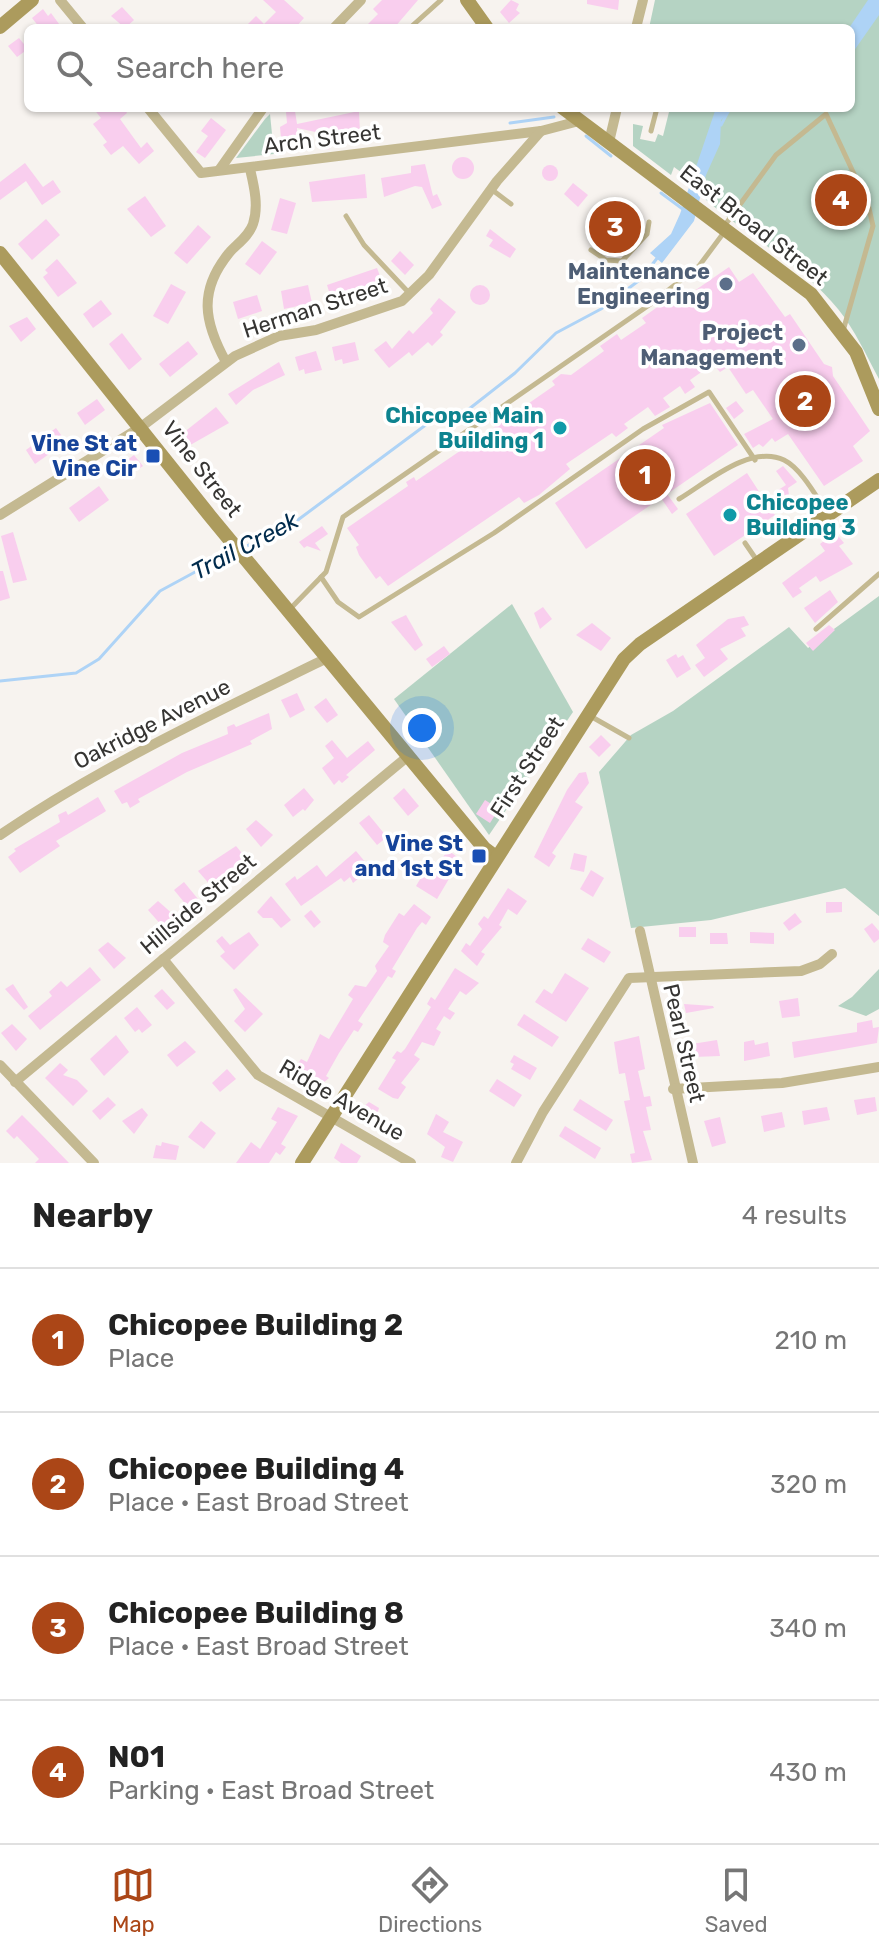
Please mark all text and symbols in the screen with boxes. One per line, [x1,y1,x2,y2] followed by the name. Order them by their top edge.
[24,24,855,112] search box
[52,46,96,90] icon: search
[116,50,284,86] text: Search here
[262,118,382,160] street label: Arch Street
[675,159,834,291] street label: East Broad Street
[815,170,867,230] pin: 4
[589,197,641,257] pin: 3
[568,258,710,310] place label: Maintenance Engineering
[239,272,391,344] street label: Herman Street
[717,275,735,293] marker: Maintenance Engineering
[640,319,783,371] place label: Project Management
[790,336,808,354] marker: Project Management
[779,371,831,431] pin: 2
[385,402,544,454] place label: Chicopee Main Building 1
[156,416,248,523] street label: Vine Street
[551,419,569,437] marker: Chicopee Main Building 1
[31,430,137,482] place label: Vine St at Vine Cir
[619,445,671,505] pin: 1
[144,447,162,465] marker: Vine St at Vine Cir
[746,489,856,541] place label: Chicopee Building 3
[187,506,304,586] water label: Trail Creek
[721,506,739,524] marker: Chicopee Building 3
[69,673,235,775] street label: Oakridge Avenue
[402,708,442,748] your location
[484,711,570,823] street label: First Street
[354,830,463,882] place label: Vine St and 1st St
[470,847,488,865] marker: Vine St and 1st St
[135,848,262,960] street label: Hillside Street
[657,981,711,1105] street label: Pearl Street
[275,1053,409,1147] street label: Ridge Avenue
[32,1195,153,1236] text: Nearby
[742,1200,847,1231] text: 4 results
[108,1307,403,1343] text: Chicopee Building 2
[52,1325,64,1356] text: 1
[775,1325,847,1356] text: 210 m
[108,1343,174,1374] text: Place
[108,1451,404,1487] text: Chicopee Building 4
[50,1469,66,1500] text: 2
[770,1469,847,1500] text: 320 m
[108,1487,409,1518] text: Place · East Broad Street
[108,1595,404,1631] text: Chicopee Building 8
[49,1613,67,1644] text: 3
[769,1613,847,1644] text: 340 m
[108,1631,409,1662] text: Place · East Broad Street
[108,1739,165,1775] text: N01
[49,1757,67,1788] text: 4
[769,1757,847,1788] text: 430 m
[108,1775,434,1806] text: Parking · East Broad Street
[111,1863,155,1938] tab: Map
[378,1863,482,1938] tab: Directions
[705,1863,768,1938] tab: Saved

